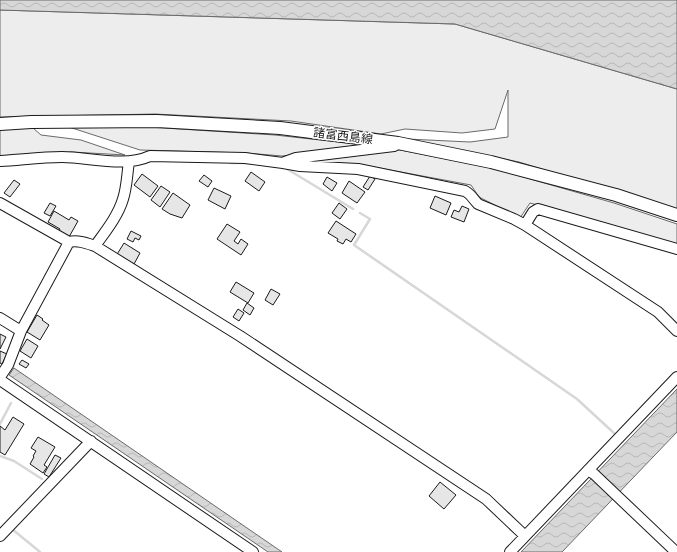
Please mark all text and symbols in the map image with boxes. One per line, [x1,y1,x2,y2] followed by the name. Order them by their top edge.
[312,125,374,147] street label: 諸富西島線

